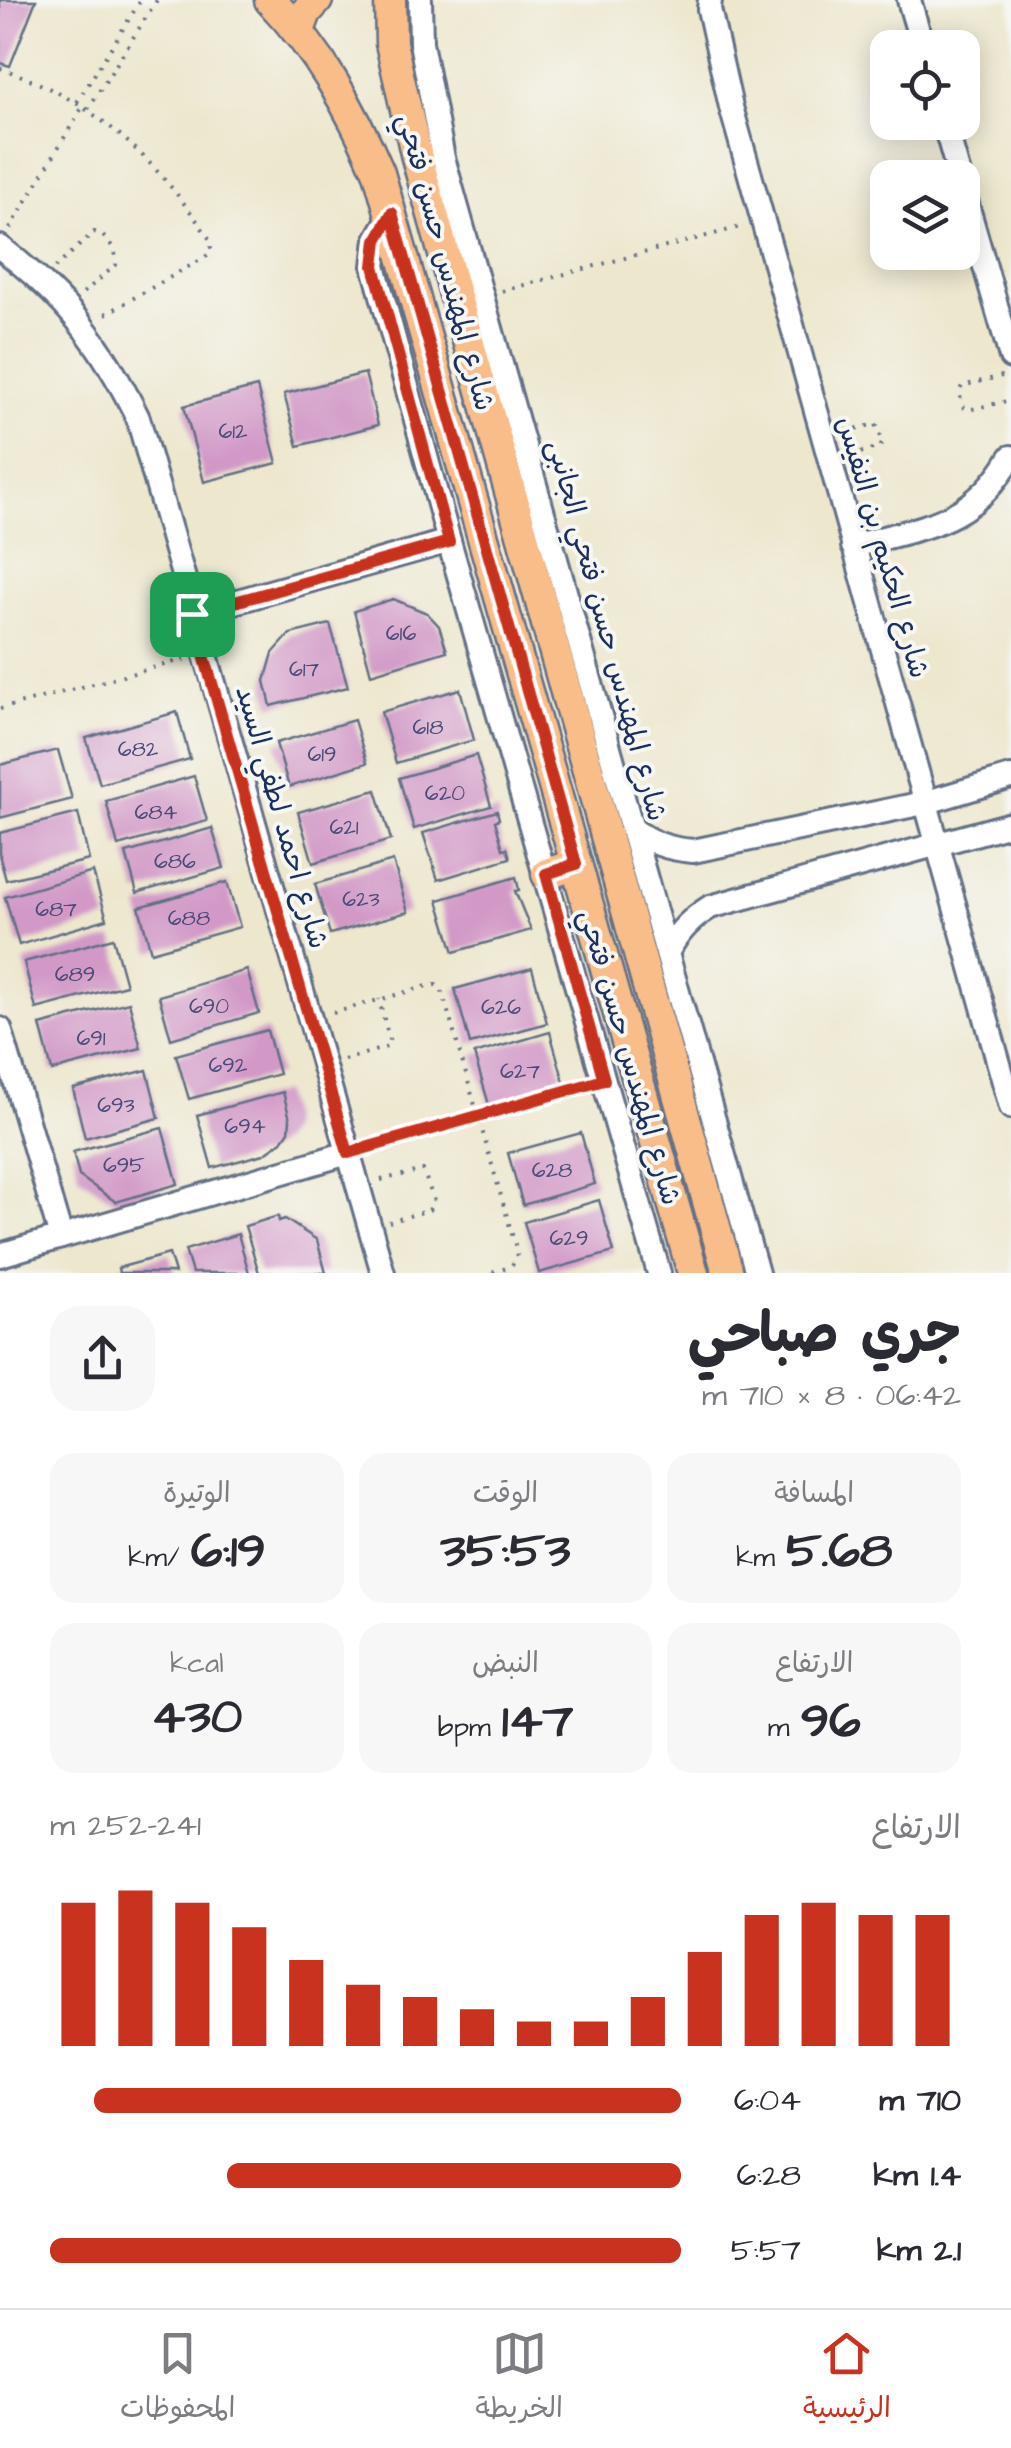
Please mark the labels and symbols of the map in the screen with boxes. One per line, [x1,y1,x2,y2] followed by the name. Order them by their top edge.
[383,110,504,416] street label: شارع المهندس حسن فتحي
[826,412,939,683] street label: شارع الحكيم بن النفيس
[218,416,248,447] house number: 612
[533,435,676,827] street label: شارع المهندس حسن فتحي الجانبى
[150,572,235,657] pin
[386,618,416,649] house number: 616
[289,654,320,685] house number: 617
[222,681,338,955] street label: شارع احمد لطفي السيد
[413,712,443,743] house number: 618
[118,734,159,765] house number: 682
[307,739,337,770] house number: 619
[425,778,465,809] house number: 620
[134,797,178,828] house number: 684
[329,812,359,843] house number: 621
[154,846,196,877] house number: 686
[342,884,380,915] house number: 623
[35,894,77,925] house number: 687
[168,903,210,934] house number: 688
[565,905,690,1211] street label: شارع المهندس حسن فتحي
[55,959,95,990] house number: 689
[189,991,229,1022] house number: 690
[481,992,521,1023] house number: 626
[76,1023,106,1054] house number: 691
[209,1050,248,1081] house number: 692
[500,1056,540,1087] house number: 627
[97,1090,135,1121] house number: 693
[224,1111,266,1142] house number: 694
[103,1150,145,1181] house number: 695
[532,1155,572,1186] house number: 628
[550,1223,588,1254] house number: 629

